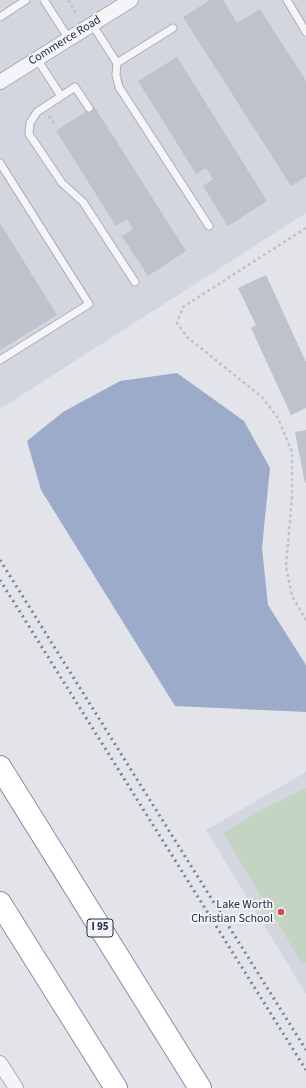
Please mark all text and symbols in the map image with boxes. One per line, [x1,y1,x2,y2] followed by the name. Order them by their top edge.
[26,13,104,69] street label: Commerce Road
[191,898,273,926] place label: Lake Worth Christian School
[276,907,286,917] marker: Lake Worth Christian School
[87,919,113,937] road number: I 95

